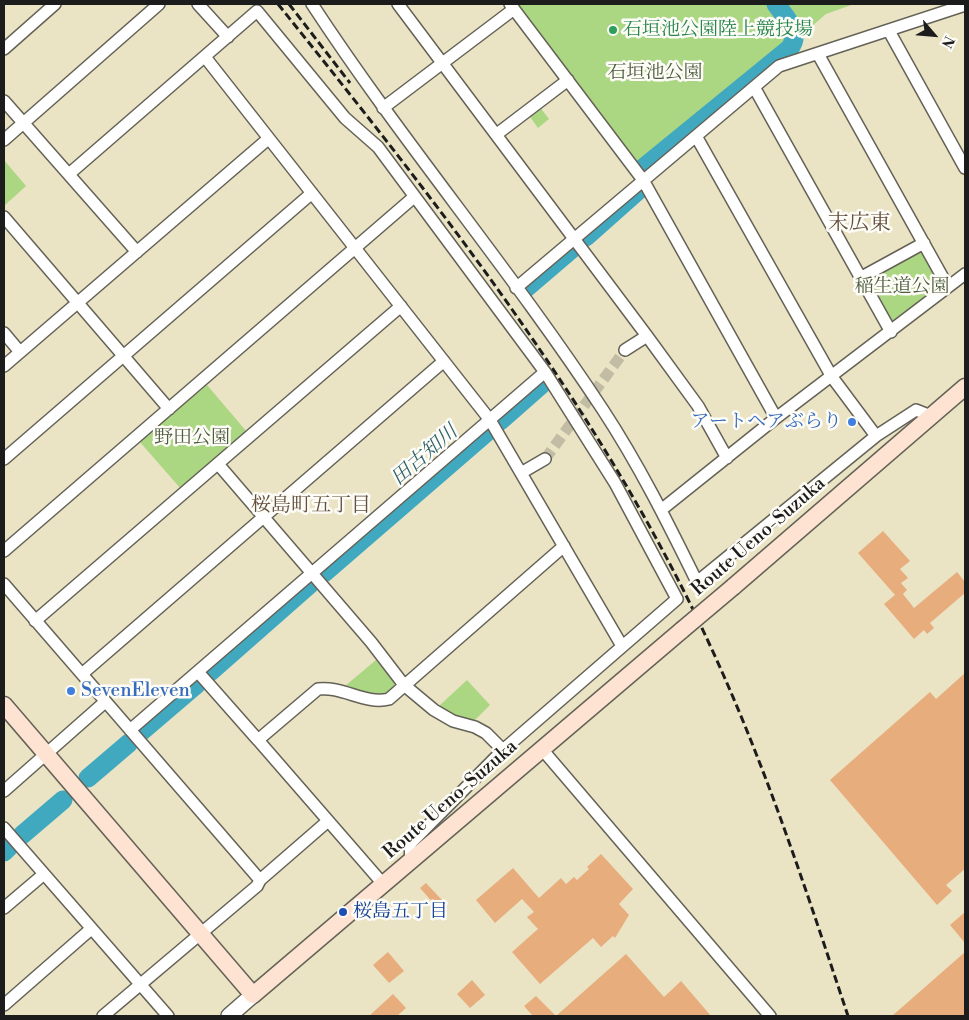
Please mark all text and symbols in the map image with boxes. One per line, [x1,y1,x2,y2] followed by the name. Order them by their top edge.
[909,10,959,60] north arrow
[623,19,813,41] place label: 石垣池公園陸上競技場
[607,24,619,36] marker: 石垣池公園陸上競技場
[937,33,958,51] text: N
[608,62,702,84] park label: 石垣池公園
[828,211,890,237] district label: 末広東
[855,276,949,298] park label: 稲生道公園
[691,411,842,433] place label: アートヘアぶらり
[846,416,858,428] marker: アートヘアぶらり
[387,421,463,491] water label: 田古知川
[154,427,230,449] park label: 野田公園
[687,473,831,601] street label: Route Ueno-Suzuka
[251,494,371,518] district label: 桜島町五丁目
[81,680,190,702] place label: SevenEleven
[65,685,77,697] marker: SevenEleven
[379,736,523,864] street label: Route Ueno-Suzuka
[353,901,448,923] place label: 桜島五丁目
[337,906,349,918] marker: 桜島五丁目

